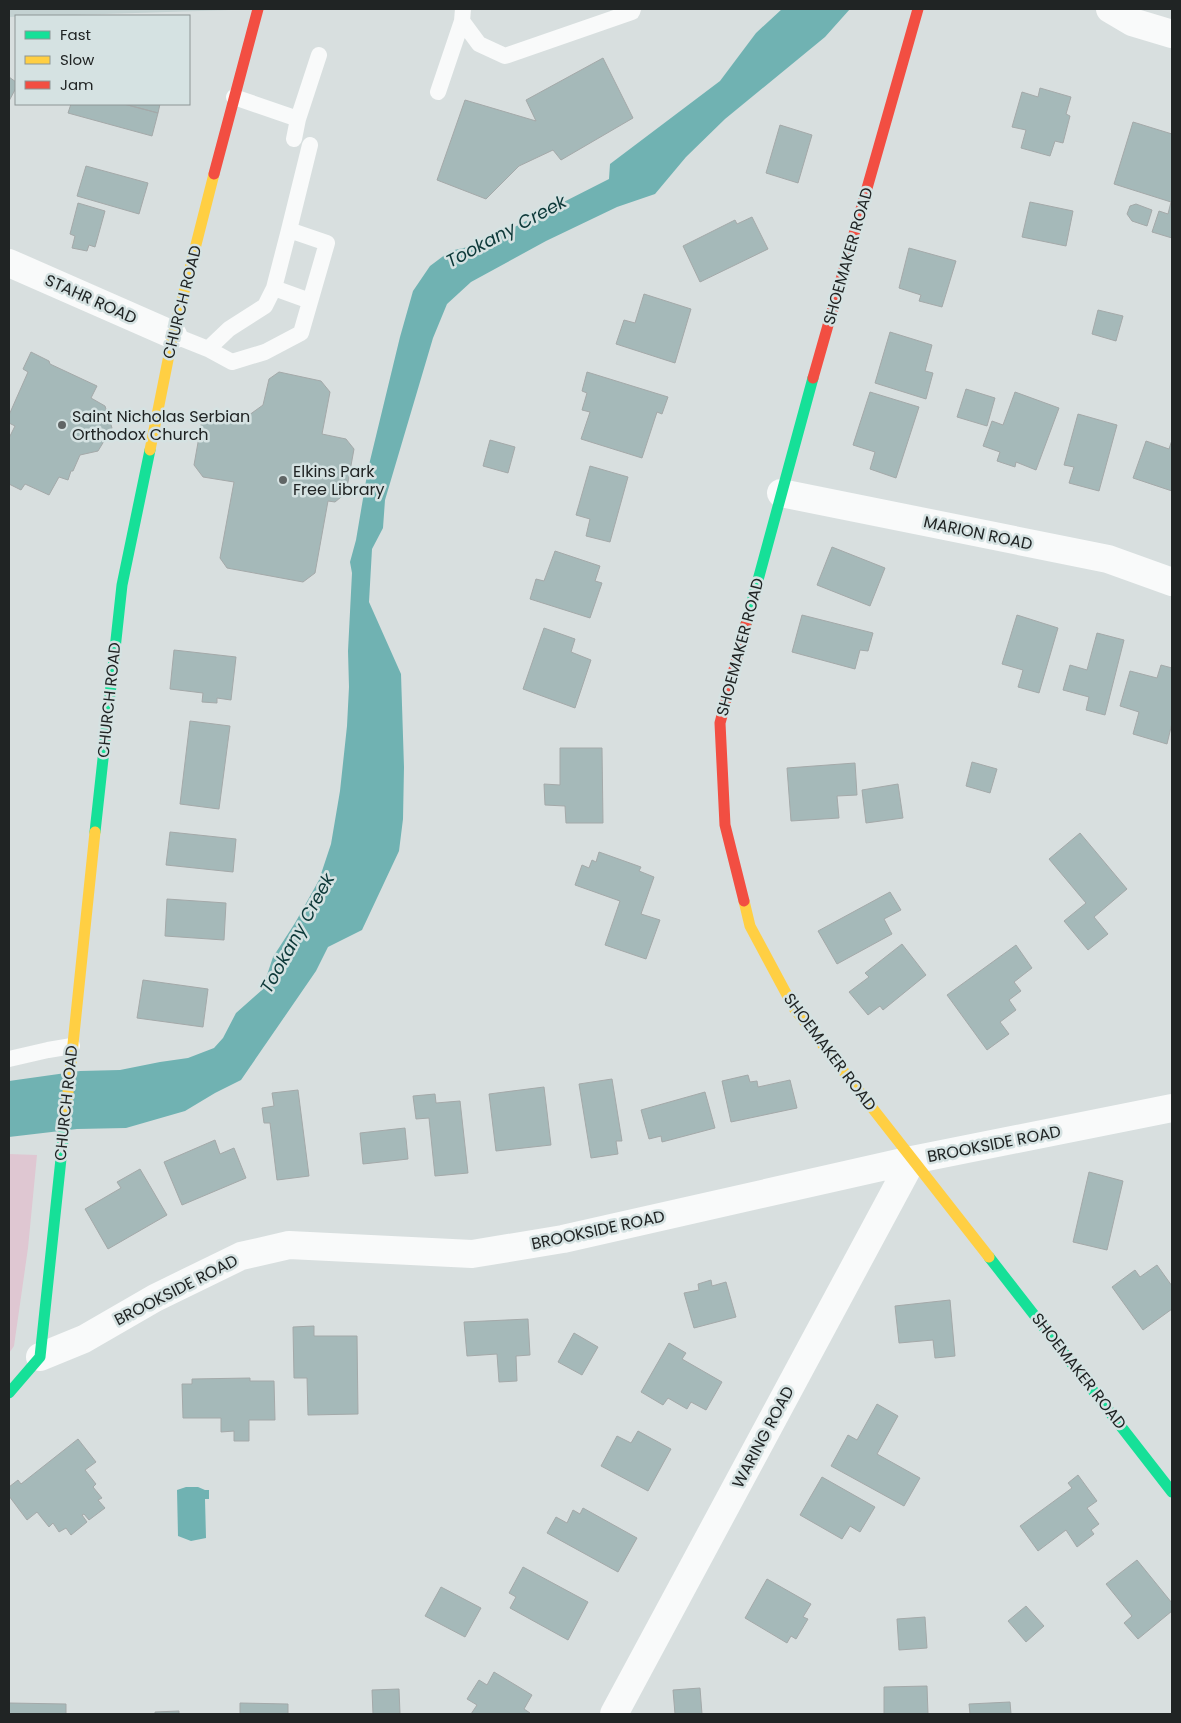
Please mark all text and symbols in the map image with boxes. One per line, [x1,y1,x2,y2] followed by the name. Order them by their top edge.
[15,15,190,105] legend
[60,24,91,45] text: Fast
[60,49,95,70] text: Slow
[60,74,94,95] text: Jam
[817,185,879,327] street label: SHOEMAKER ROAD
[441,188,571,273] water label: Tookany Creek
[157,243,207,361] street label: CHURCH ROAD
[41,269,141,329] street label: STAHR ROAD
[72,405,250,446] place label: Saint Nicholas Serbian Orthodox Church
[56,419,68,431] marker: Saint Nicholas Serbian Orthodox Church
[293,460,385,501] place label: Elkins Park Free Library
[277,474,289,486] marker: Elkins Park Free Library
[921,510,1035,556] street label: MARION ROAD
[711,575,769,719] street label: SHOEMAKER ROAD
[91,641,127,759] street label: CHURCH ROAD
[254,868,341,997] water label: Tookany Creek
[778,988,882,1116] street label: SHOEMAKER ROAD
[48,1044,84,1162] street label: CHURCH ROAD
[925,1120,1063,1168] street label: BROOKSIDE ROAD
[529,1205,667,1255] street label: BROOKSIDE ROAD
[110,1249,242,1331] street label: BROOKSIDE ROAD
[1026,1308,1132,1434] street label: SHOEMAKER ROAD
[726,1382,800,1492] street label: WARING ROAD

